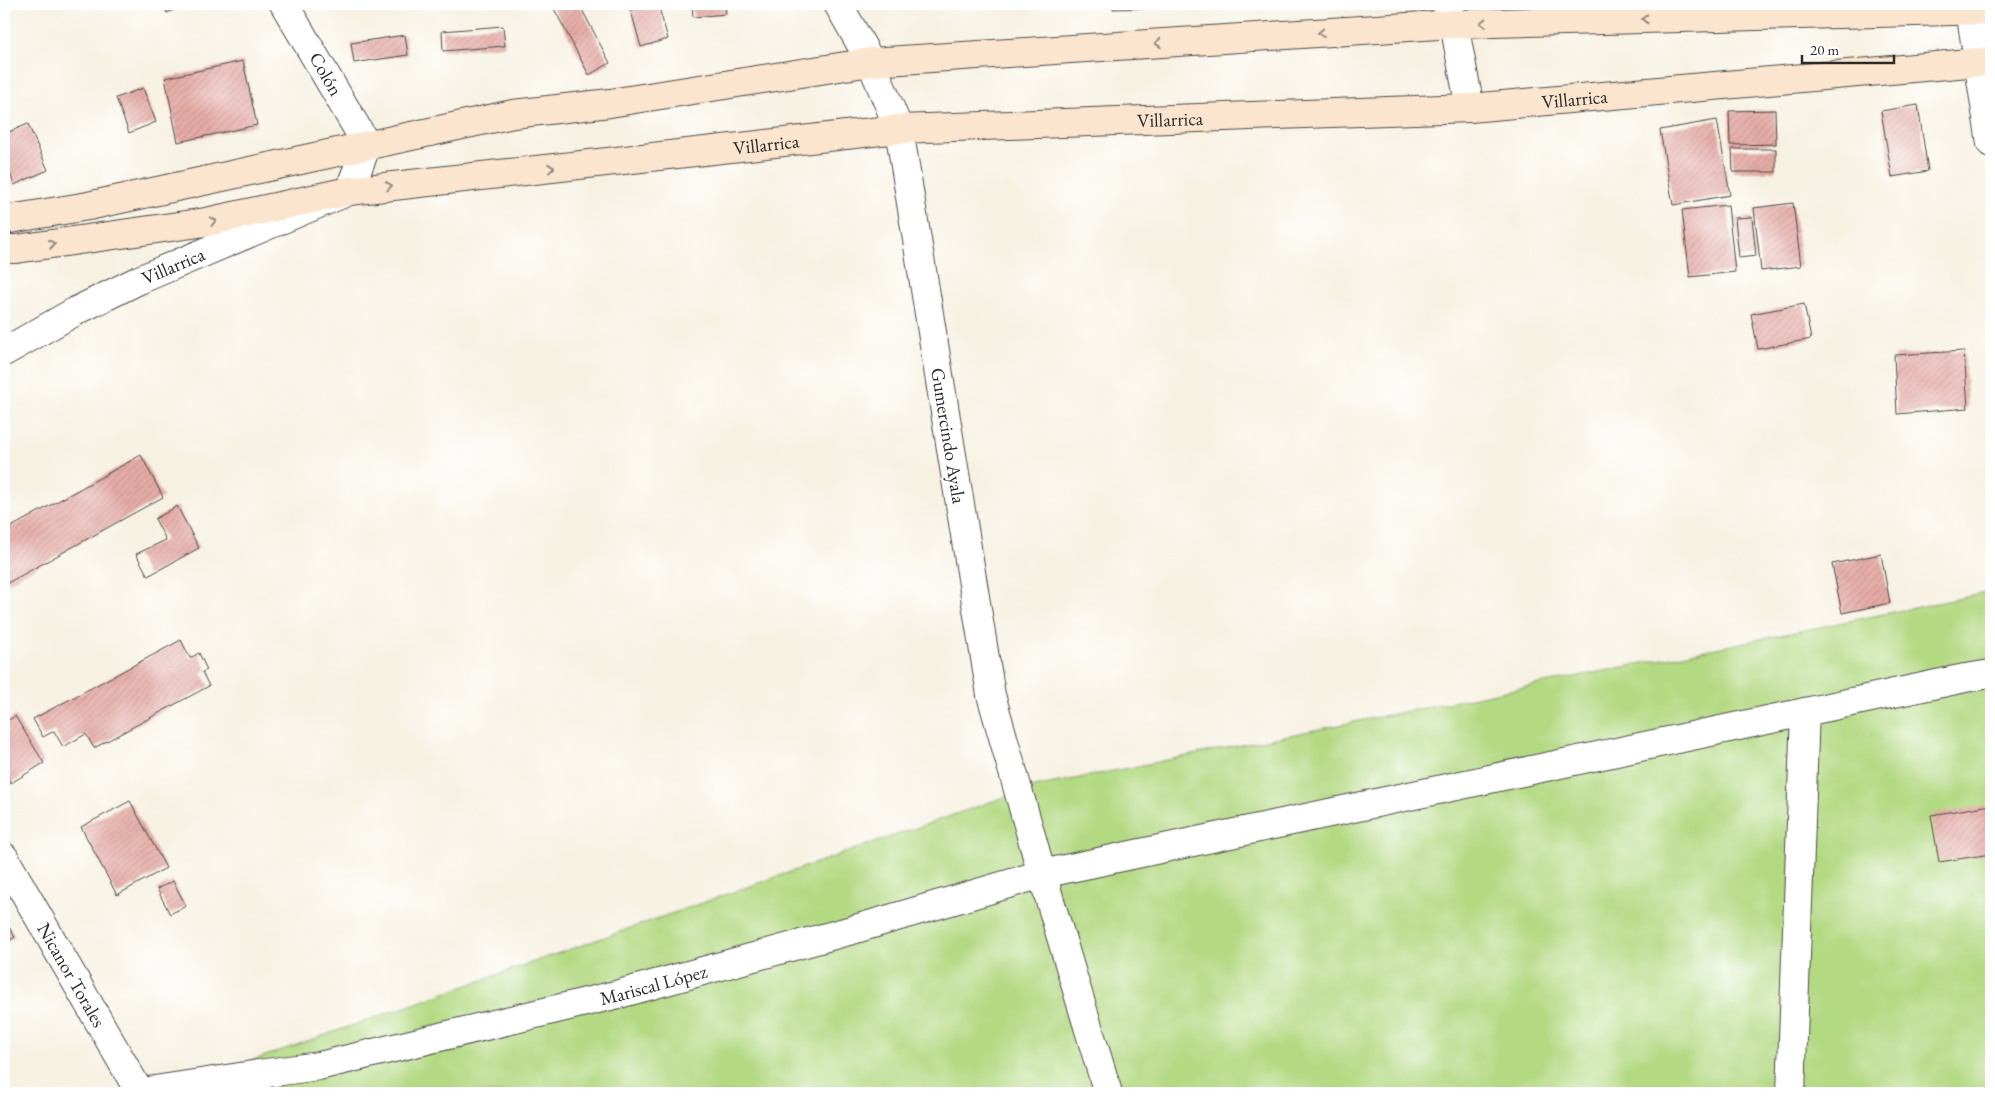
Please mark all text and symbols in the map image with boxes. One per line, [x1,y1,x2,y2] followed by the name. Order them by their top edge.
[1641,14,1649,25] one-way arrow
[1478,18,1486,28] one-way arrow
[1316,27,1324,38] one-way arrow
[1802,32,1895,64] scale bar
[1154,38,1162,49] one-way arrow
[1810,40,1839,59] text: 20 m
[304,48,348,100] street label: Colón
[1540,83,1609,114] street label: Villarrica
[1137,105,1204,133] street label: Villarrica
[732,128,801,160] street label: Villarrica
[547,163,555,174] one-way arrow
[386,181,394,192] one-way arrow
[209,216,217,227] one-way arrow
[48,239,56,250] one-way arrow
[138,241,209,290] street label: Villarrica
[925,366,972,506] street label: Gumercindo Ayala
[32,918,112,1032] street label: Nicanor Torales
[597,958,710,1011] street label: Mariscal López

